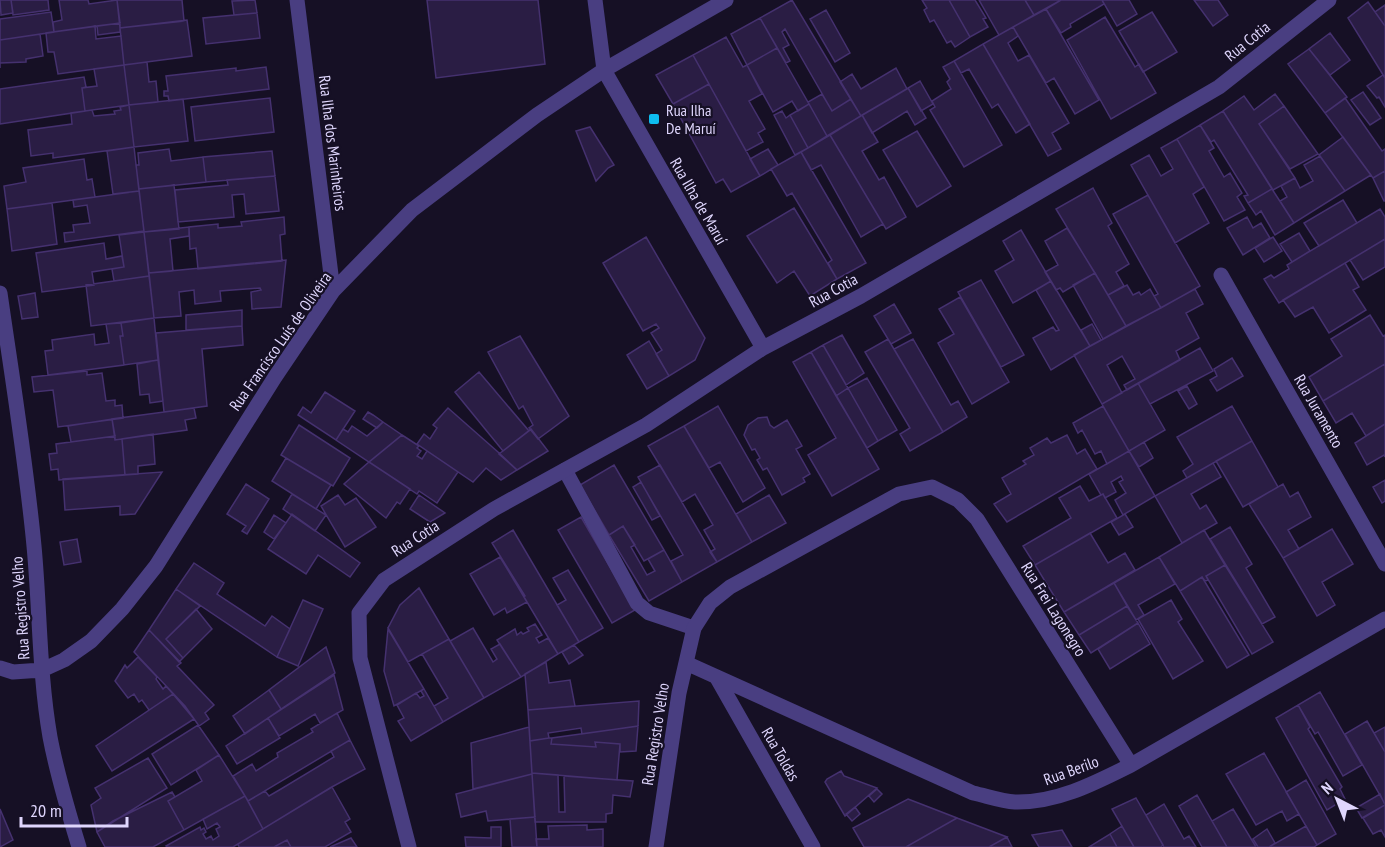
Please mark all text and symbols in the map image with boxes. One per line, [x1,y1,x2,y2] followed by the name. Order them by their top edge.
[1220,17,1274,65] street label: Rua Cotia
[315,74,351,212] street label: Rua Ilha dos Marinheiros
[666,100,716,138] place label: Rua Ilha De Maruí
[647,112,661,126] marker: Rua Ilha De Maruí
[666,154,732,248] street label: Rua Ilha de Maruí
[225,268,335,414] street label: Rua Francisco Luís de Oliveira
[805,269,861,311] street label: Rua Cotia
[1290,371,1348,451] street label: Rua Juramento
[388,515,442,561] street label: Rua Cotia
[6,556,34,660] street label: Rua Registro Velho
[1017,558,1091,660] street label: Rua Frei Lagonegro
[637,681,673,787] street label: Rua Registro Velho
[758,723,804,785] street label: Rua Toldas
[1041,751,1101,789] street label: Rua Berilo
[1307,769,1367,829] north arrow
[1317,778,1337,798] text: N
[21,790,128,828] scale bar
[30,799,62,822] text: 20 m

